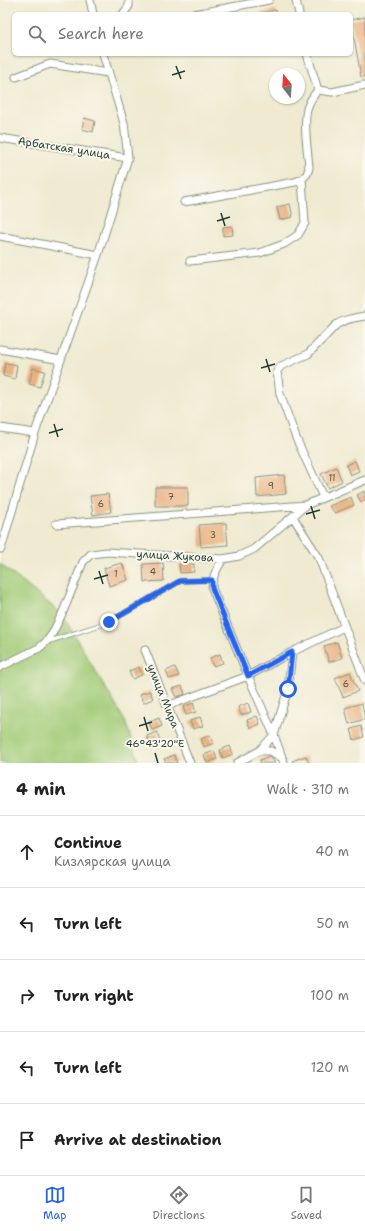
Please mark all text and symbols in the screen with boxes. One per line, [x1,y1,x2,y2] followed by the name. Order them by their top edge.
[12,12,353,56] search box
[26,23,48,45] icon: search
[58,24,144,44] text: Search here
[269,68,305,104] north arrow
[17,133,111,163] street label: Арбатская улица
[328,472,336,484] house number: 11
[268,480,274,492] house number: 9
[168,491,174,503] house number: 7
[98,498,104,510] house number: 6
[210,529,216,541] house number: 3
[136,546,214,566] street label: улица Жукова
[150,566,156,578] house number: 4
[114,568,118,580] house number: 1
[100,613,118,631] route end
[143,662,183,730] street label: улица Мира
[343,678,349,690] house number: 6
[279,680,297,698] route start
[126,737,184,750] text: 46°43'20"E
[16,778,66,800] text: 4 min
[267,781,349,798] text: Walk · 310 m
[54,833,122,853] text: Continue
[16,841,38,863] icon: ahead
[315,843,349,860] text: 40 m
[54,853,171,870] text: Кизлярская улица
[16,913,38,935] icon: left
[54,914,122,934] text: Turn left
[316,915,349,932] text: 50 m
[16,985,38,1007] icon: right
[54,986,134,1006] text: Turn right
[310,987,349,1004] text: 100 m
[16,1057,38,1079] icon: left
[54,1058,122,1078] text: Turn left
[311,1059,349,1076] text: 120 m
[16,1129,38,1151] icon: arrive
[54,1130,222,1150] text: Arrive at destination
[43,1184,67,1223] tab: Map
[152,1184,205,1223] tab: Directions
[291,1184,322,1223] tab: Saved

